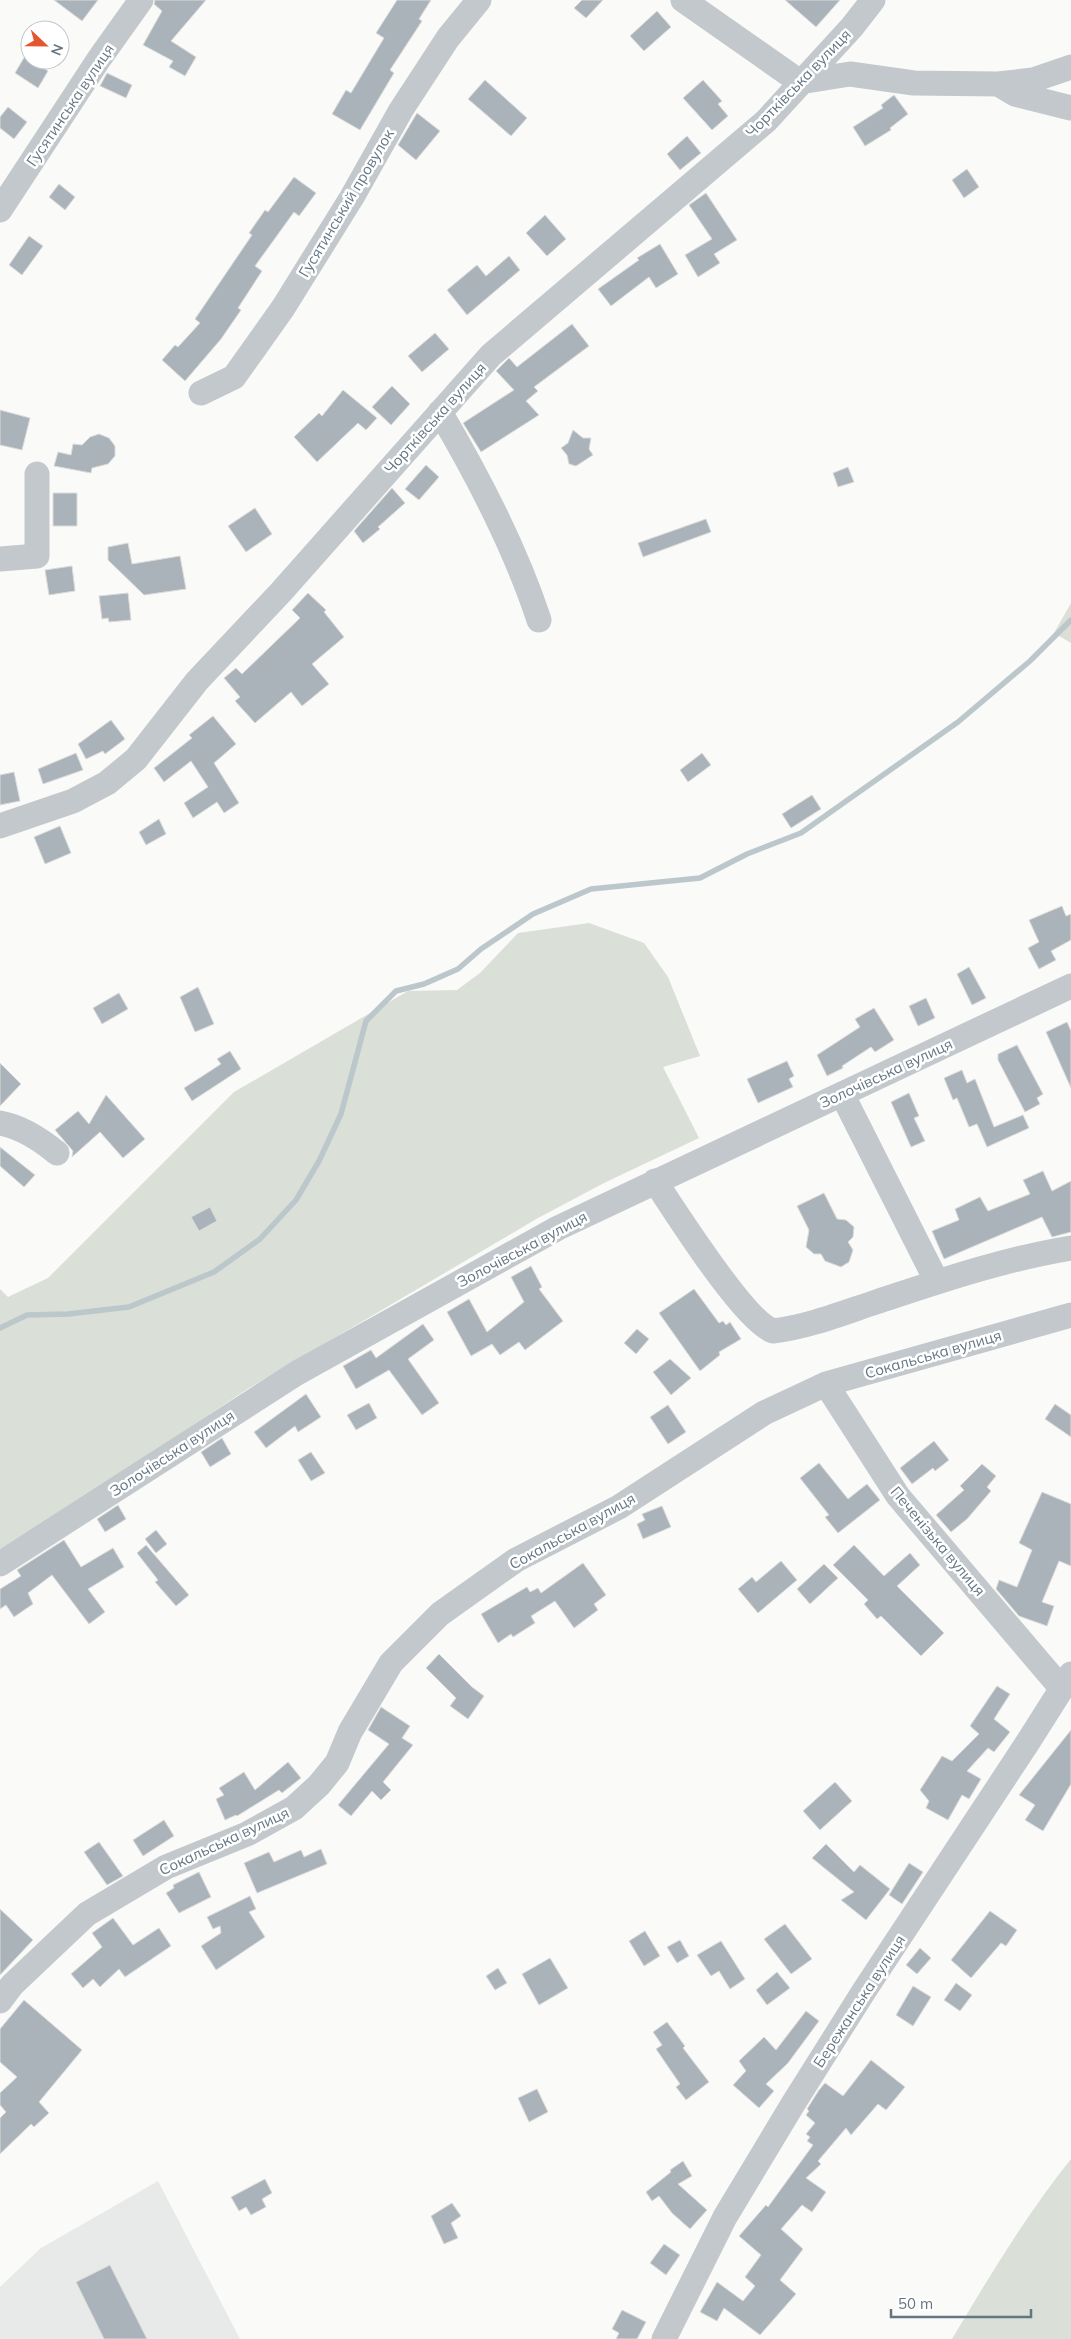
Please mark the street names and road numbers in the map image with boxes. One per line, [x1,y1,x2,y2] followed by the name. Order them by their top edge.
[741,25,855,141] street label: Чортківська вулиця
[22,40,118,170] street label: Гусятинська вулиця
[294,125,398,281] street label: Гусятинський провулок
[380,358,490,478] street label: Чортківська вулиця
[816,1034,956,1112] street label: Золочівська вулиця
[454,1207,590,1291] street label: Золочівська вулиця
[863,1325,1003,1383] street label: Сокальська вулиця
[106,1406,238,1500] street label: Золочівська вулиця
[887,1482,989,1600] street label: Печенізька вулиця
[506,1488,638,1574] street label: Сокальська вулиця
[156,1803,292,1879] street label: Сокальська вулиця
[809,1931,909,2071] street label: Бережанська вулиця

